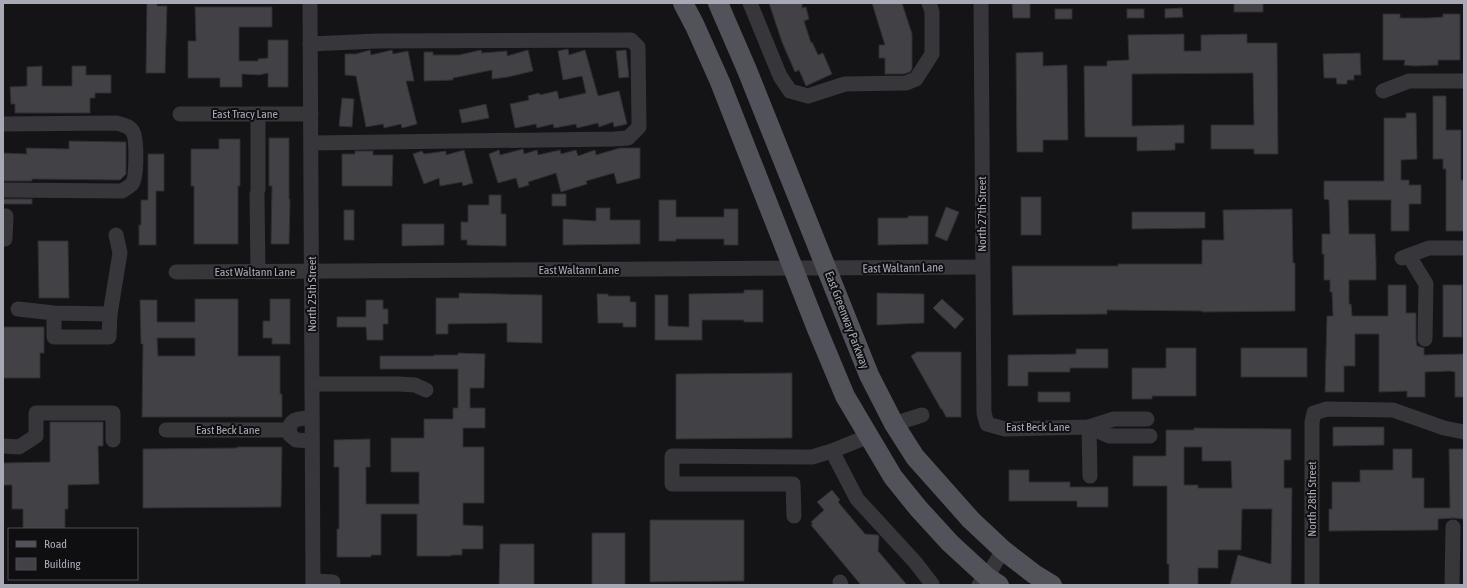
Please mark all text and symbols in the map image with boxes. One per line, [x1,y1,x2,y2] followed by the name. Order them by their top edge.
[212,107,278,121] street label: East Tracy Lane
[975,176,989,252] street label: North 27th Street
[305,256,319,332] street label: North 25th Street
[862,260,944,276] street label: East Waltann Lane
[539,263,619,277] street label: East Waltann Lane
[215,265,295,279] street label: East Waltann Lane
[822,269,872,371] street label: East Greenway Parkway
[1006,420,1070,434] street label: East Beck Lane
[196,423,260,437] street label: East Beck Lane
[1305,461,1319,537] street label: North 28th Street
[8,528,138,580] legend
[44,537,67,551] text: Road
[44,557,82,571] text: Building

